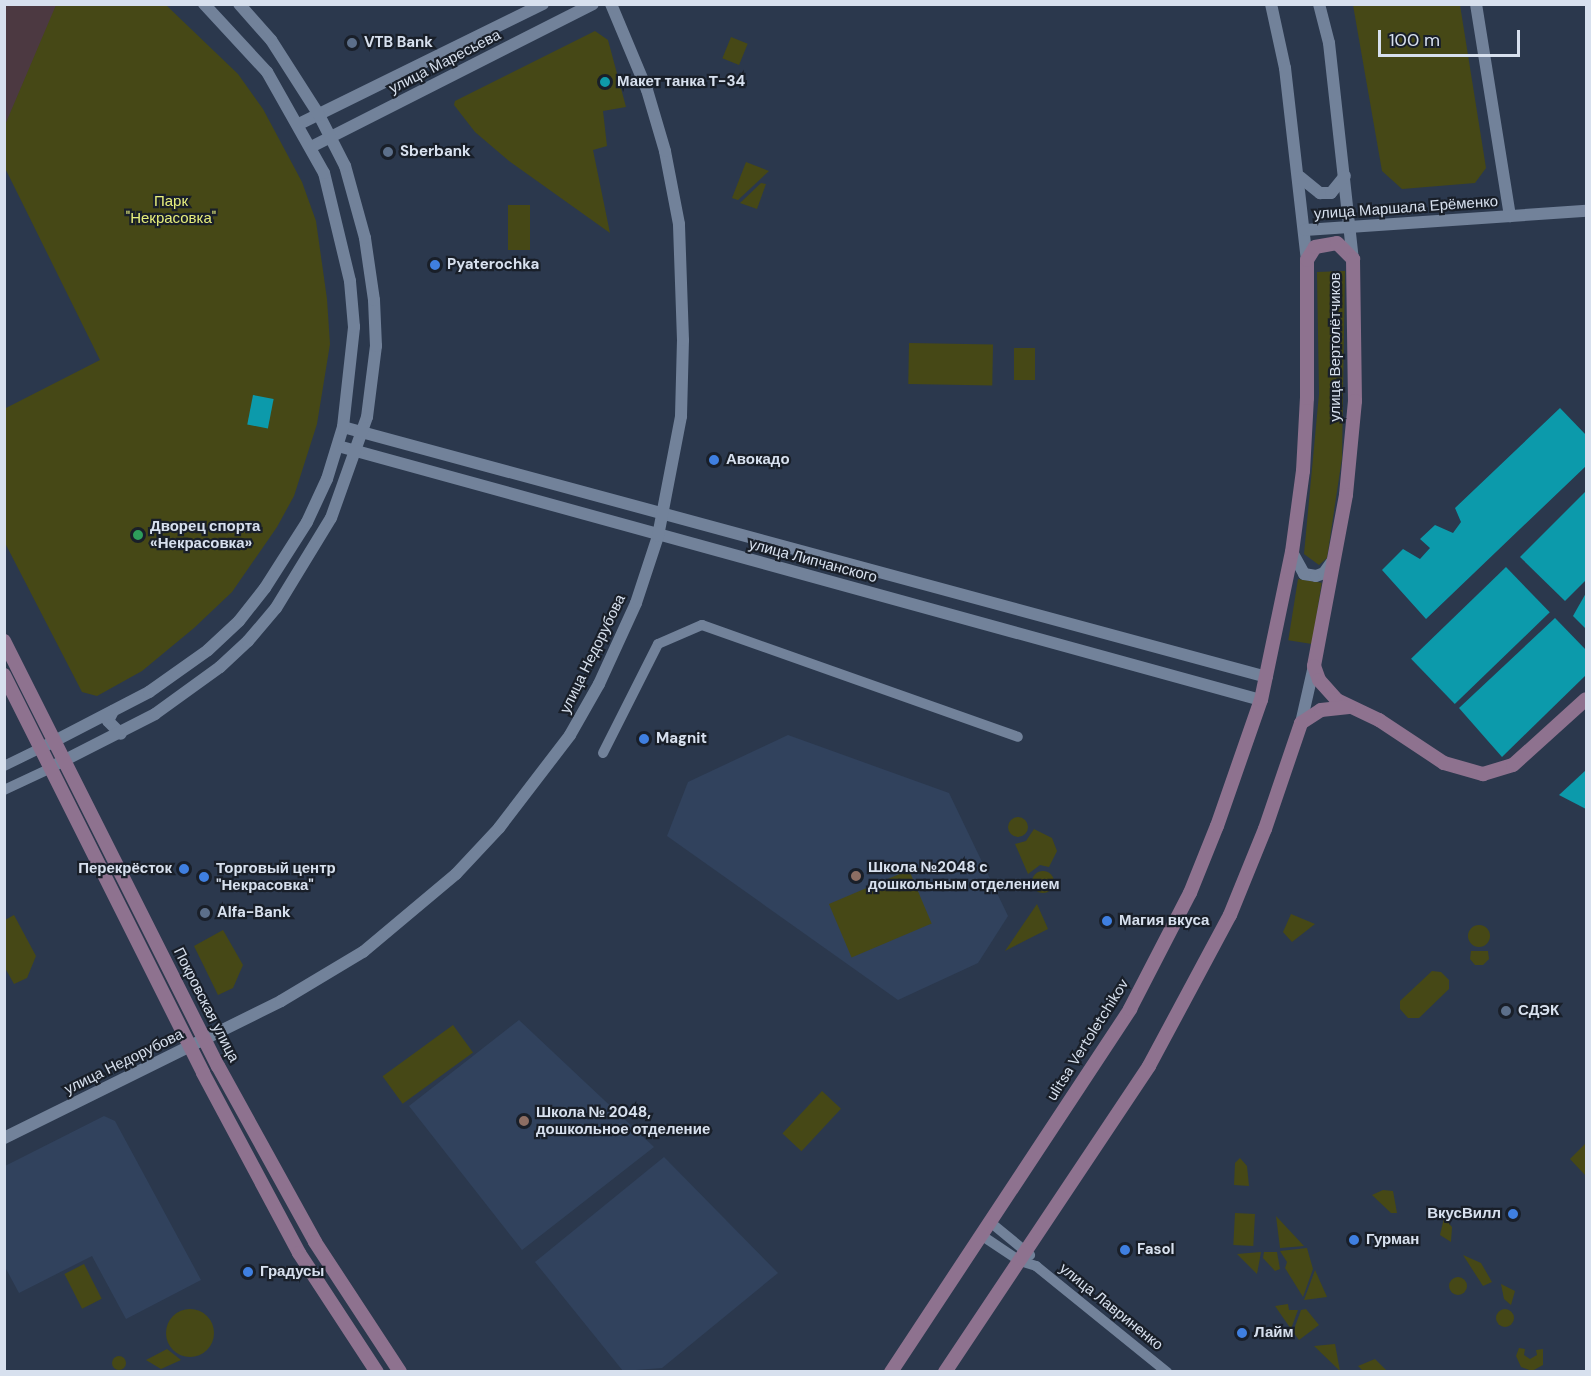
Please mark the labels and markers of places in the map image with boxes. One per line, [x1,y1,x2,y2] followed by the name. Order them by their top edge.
[364,34,433,52] place label: VTB Bank
[345,36,359,50] marker: VTB Bank
[617,73,745,91] place label: Макет танка Т-34
[598,75,612,89] marker: Макет танка Т-34
[400,143,471,161] place label: Sberbank
[381,145,395,159] marker: Sberbank
[447,256,539,274] place label: Pyaterochka
[428,258,442,272] marker: Pyaterochka
[726,451,790,469] place label: Авокадо
[707,453,721,467] marker: Авокадо
[150,517,260,552] place label: Дворец спорта «Некрасовка»
[131,528,145,542] marker: Дворец спорта «Некрасовка»
[656,730,707,748] place label: Magnit
[637,732,651,746] marker: Magnit
[868,858,1060,893] place label: Школа №2048 с дошкольным отделением
[216,859,336,894] place label: Торговый центр "Некрасовка"
[78,860,172,878] place label: Перекрёсток
[177,862,191,876] marker: Перекрёсток
[849,869,863,883] marker: Школа №2048 с дошкольным отделением
[197,870,211,884] marker: Торговый центр "Некрасовка"
[217,904,291,922] place label: Alfa-Bank
[198,906,212,920] marker: Alfa-Bank
[1119,912,1209,930] place label: Магия вкуса
[1100,914,1114,928] marker: Магия вкуса
[1518,1002,1559,1020] place label: СДЭК
[1499,1004,1513,1018] marker: СДЭК
[536,1103,710,1138] place label: Школа № 2048, дошкольное отделение
[517,1114,531,1128] marker: Школа № 2048, дошкольное отделение
[1427,1205,1501,1223] place label: ВкусВилл
[1506,1207,1520,1221] marker: ВкусВилл
[1366,1231,1419,1249] place label: Гурман
[1347,1233,1361,1247] marker: Гурман
[1137,1241,1175,1259] place label: Fasol
[1118,1243,1132,1257] marker: Fasol
[260,1263,324,1281] place label: Градусы
[241,1265,255,1279] marker: Градусы
[1254,1324,1294,1342] place label: Лайм
[1235,1326,1249,1340] marker: Лайм

